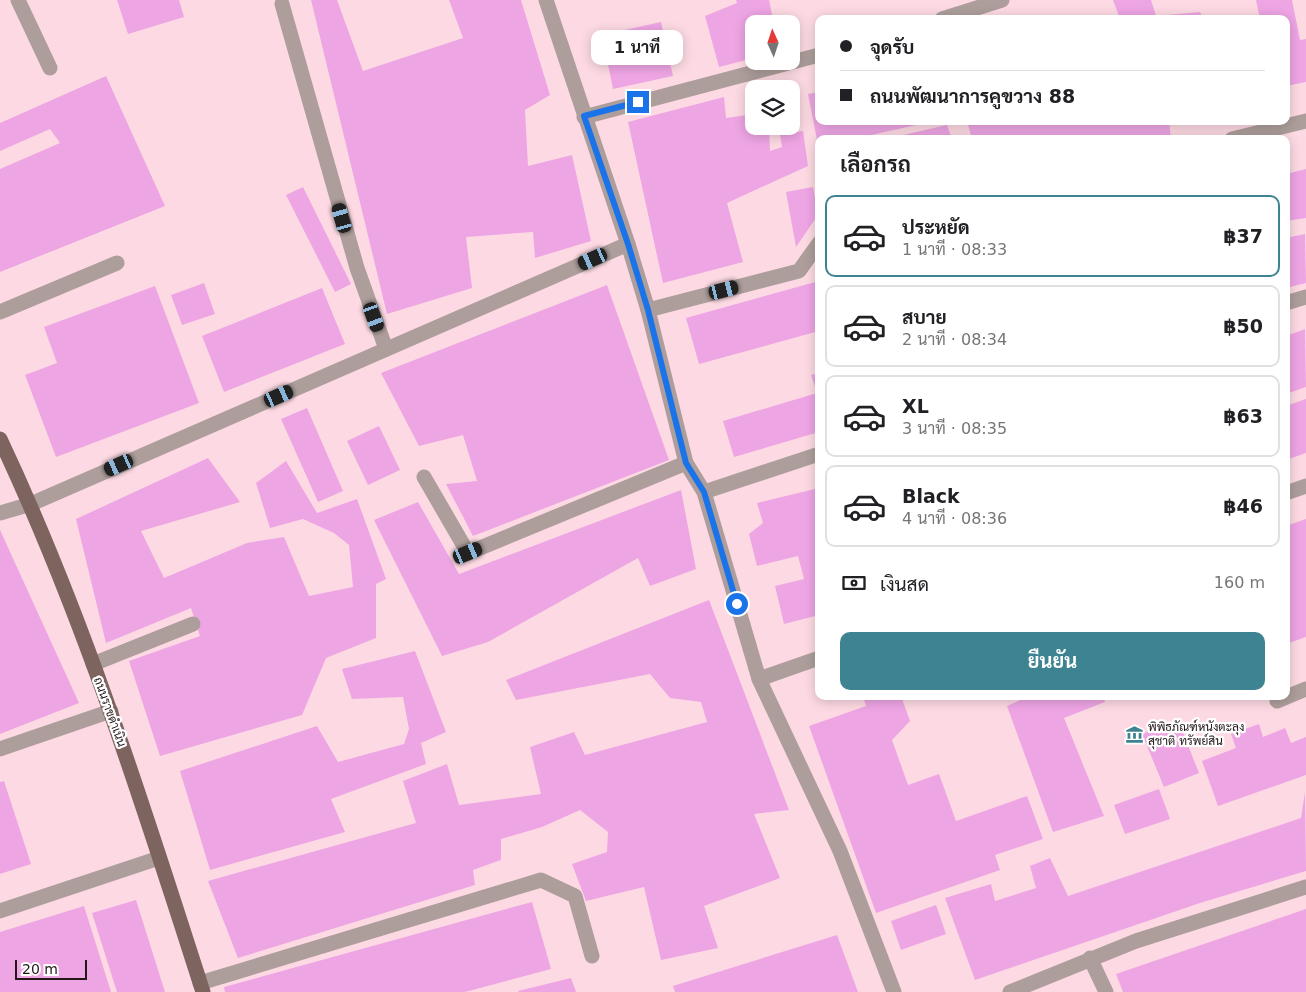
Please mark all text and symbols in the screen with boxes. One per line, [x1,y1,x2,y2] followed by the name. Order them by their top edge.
[745,15,800,70] north arrow
[745,15,800,135] map controls
[592,29,684,64] callout: 1 นาที
[870,36,914,58] text: จุดรับ
[614,38,660,57] text: 1 นาที
[745,80,800,135] button: layers
[870,85,1075,107] text: ถนนพัฒนาการคูขวาง 88
[627,91,649,113] route end
[840,152,911,177] text: เลือกรถ
[330,202,353,234] car
[842,214,887,259] icon: car
[902,216,970,238] text: ประหยัด
[1223,225,1263,247] text: ฿37
[902,240,1007,259] text: 1 นาที · 08:33
[576,246,609,272] car
[707,279,740,301] car
[361,300,386,334] car
[842,304,887,349] icon: car
[902,306,947,328] text: สบาย
[1223,315,1263,337] text: ฿50
[902,330,1007,349] text: 2 นาที · 08:34
[262,383,295,409] car
[842,394,887,439] icon: car
[902,395,929,417] text: XL
[1223,405,1263,427] text: ฿63
[902,419,1007,438] text: 3 นาที · 08:35
[102,452,135,478] car
[842,484,887,529] icon: car
[902,485,960,507] text: Black
[1223,495,1263,517] text: ฿46
[902,509,1007,528] text: 4 นาที · 08:36
[451,540,484,566] car
[840,569,868,597] icon: cash
[880,573,929,595] text: เงินสด
[1214,573,1265,592] text: 160 m
[726,593,748,615] route start
[840,632,1265,690] button: ยืนยัน
[91,675,129,749] street label: ถนนราขดำเนิน
[1148,719,1244,750] place label: พิพิธภัณฑ์หนังตะลุง สุชาติ ทรัพย์สิน
[1124,724,1144,744] museum icon: พิพิธภัณฑ์หนังตะลุง สุชาติ ทรัพย์สิน
[15,957,88,980] scale bar
[22,961,58,977] text: 20 m

